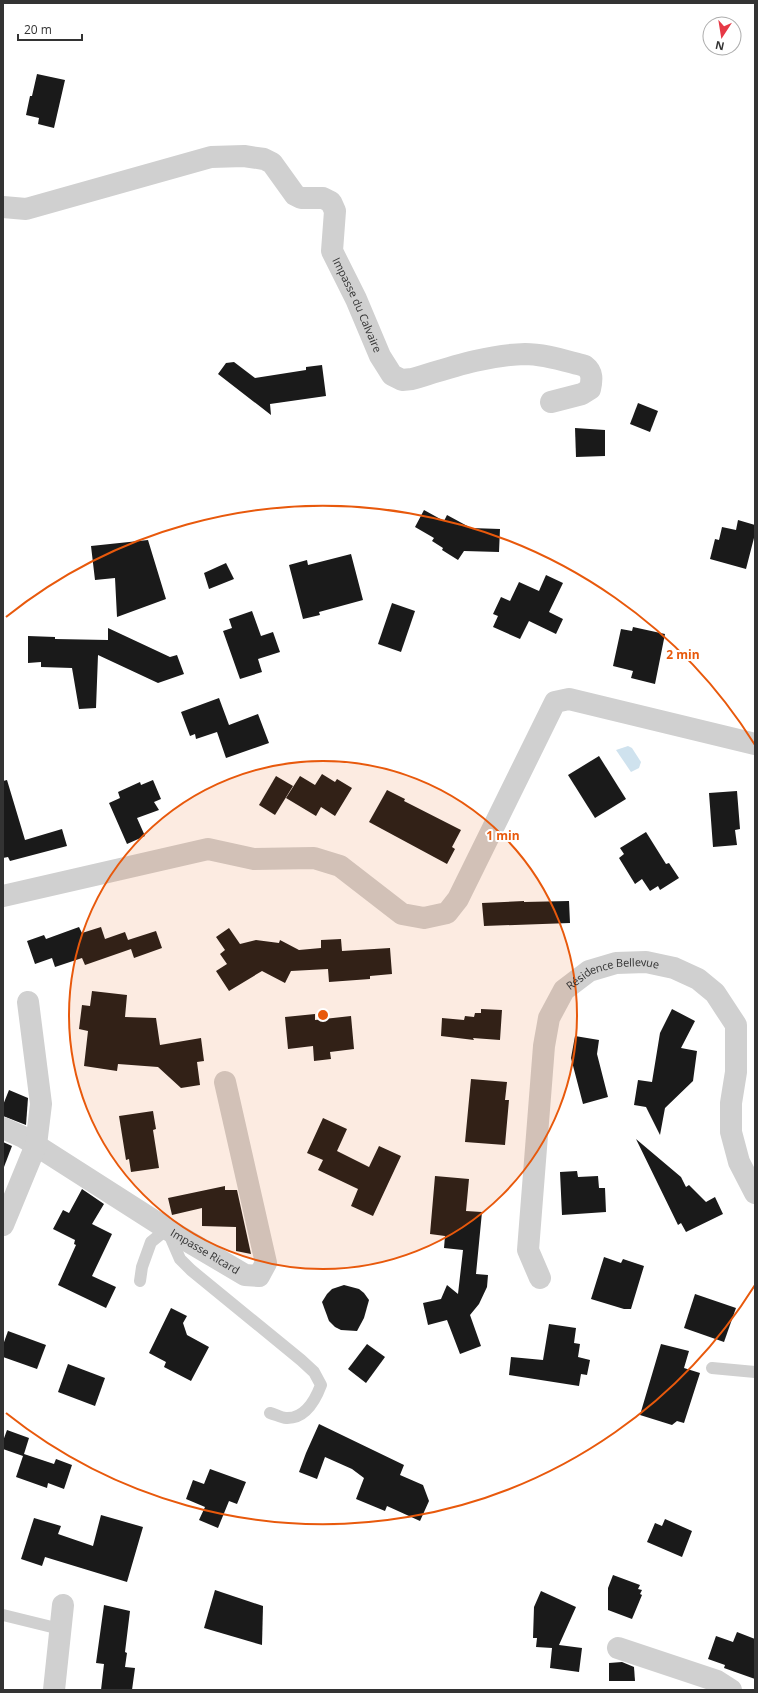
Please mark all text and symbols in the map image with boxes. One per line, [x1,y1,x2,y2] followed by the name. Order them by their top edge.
[18,16,82,42] scale bar
[702,16,742,56] north arrow
[24,21,52,38] text: 20 m
[714,38,726,55] text: N
[329,255,386,355] street label: Impasse du Calvaire
[666,646,700,663] text: 2 min
[486,827,520,844] text: 1 min
[563,954,661,993] street label: Résidence Bellevue
[316,1008,330,1022] centre of rings
[168,1225,243,1277] street label: Impasse Ricard

